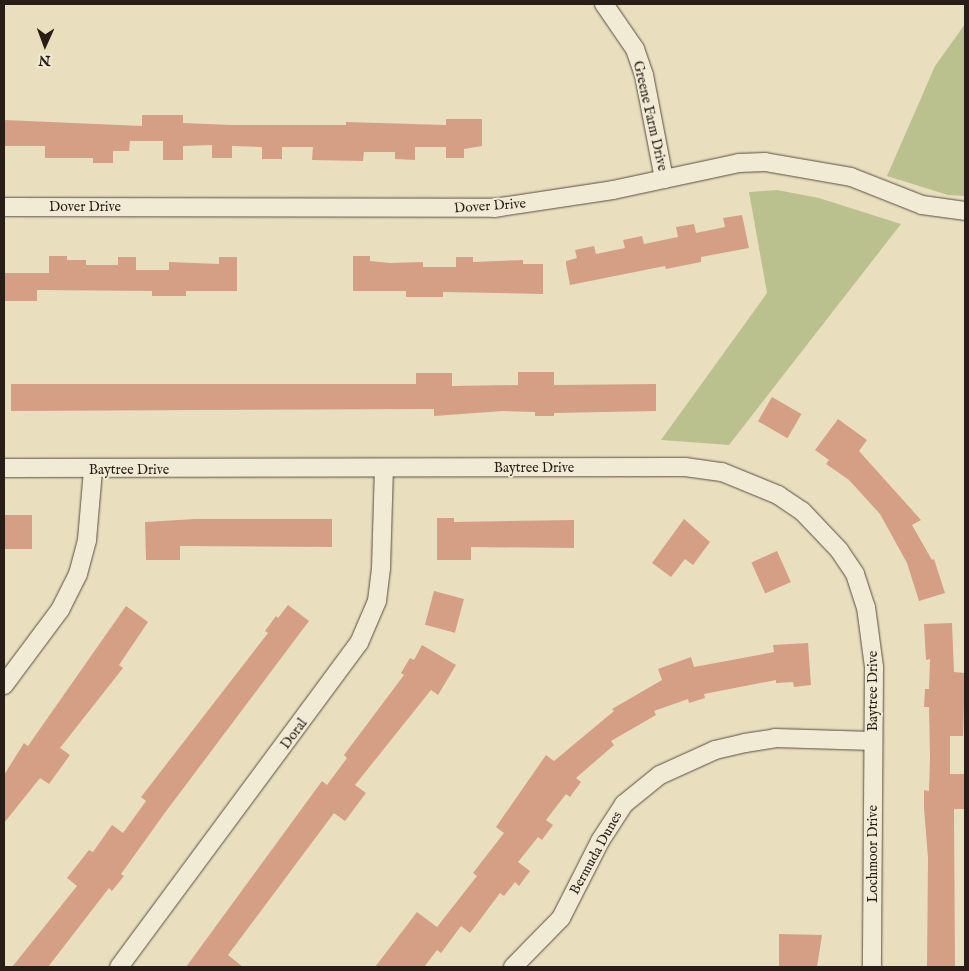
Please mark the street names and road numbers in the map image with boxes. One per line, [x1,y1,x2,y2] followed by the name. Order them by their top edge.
[629,59,671,173] street label: Greene Farm Drive
[453,195,527,217] street label: Dover Drive
[49,199,121,215] street label: Dover Drive
[494,460,574,476] street label: Baytree Drive
[89,462,169,478] street label: Baytree Drive
[865,651,881,731] street label: Baytree Drive
[277,715,311,753] street label: Doral
[865,805,881,903] street label: Lochmoor Drive
[566,808,626,898] street label: Bermuda Dunes

